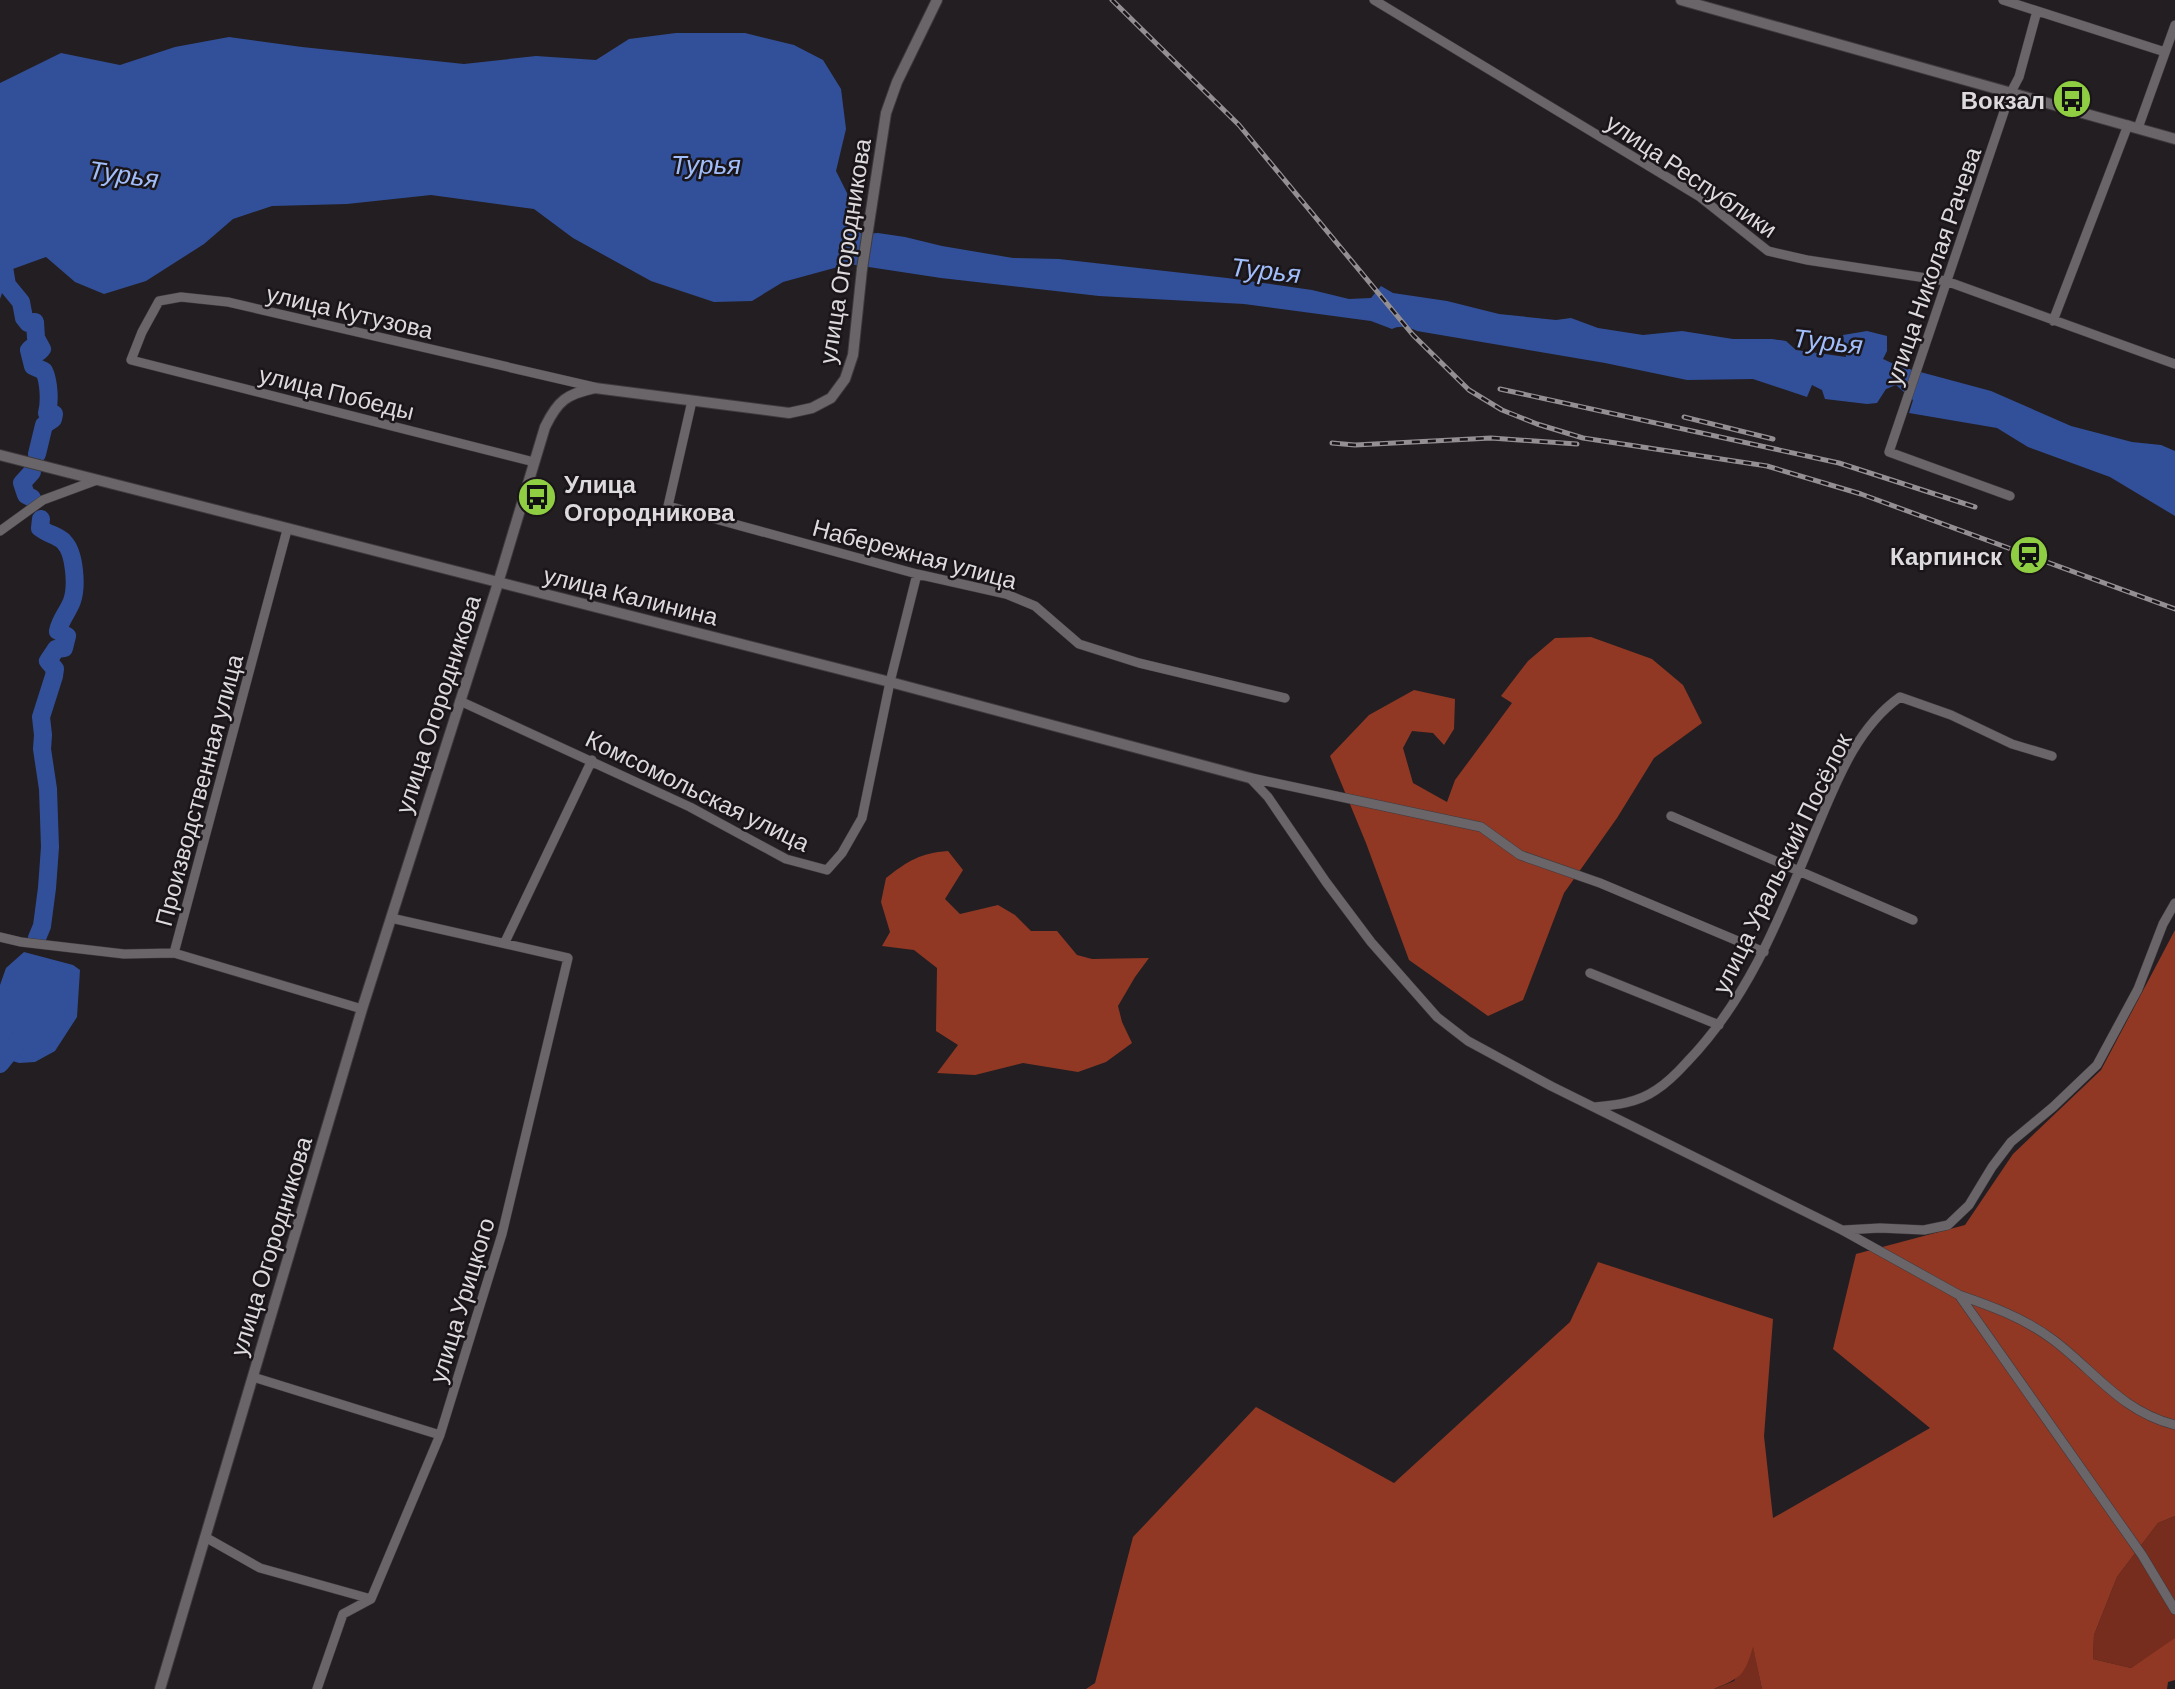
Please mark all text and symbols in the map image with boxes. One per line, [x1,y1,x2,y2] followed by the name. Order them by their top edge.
[2051,78,2093,120] bus stop icon: Вокзал
[1961,85,2045,114] place label: Вокзал
[1601,107,1783,243] street label: улица Республики
[812,136,876,366] street label: улица Огородникова
[1878,142,1987,389] street label: улица Николая Рачева
[671,148,741,179] water label: Турья
[87,153,161,193] water label: Турья
[1230,250,1303,288] water label: Турья
[264,278,437,344] street label: улица Кутузова
[1792,321,1865,359] water label: Турья
[256,359,418,425] street label: улица Победы
[564,469,735,526] place label: Улица Огородникова
[516,476,558,518] bus stop icon: Улица Огородникова
[810,512,1021,594] street label: Набережная улица
[2008,534,2050,576] station icon: Карпинск
[1890,541,2003,570] place label: Карпинск
[541,559,722,631] street label: улица Калинина
[388,591,486,817] street label: улица Огородникова
[148,650,248,929] street label: Производственная улица
[581,723,815,857] street label: Комсомольская улица
[1705,728,1857,998] street label: улица Уральский Посёлок
[223,1132,317,1359] street label: улица Огородникова
[422,1214,500,1386] street label: улица Урицкого

